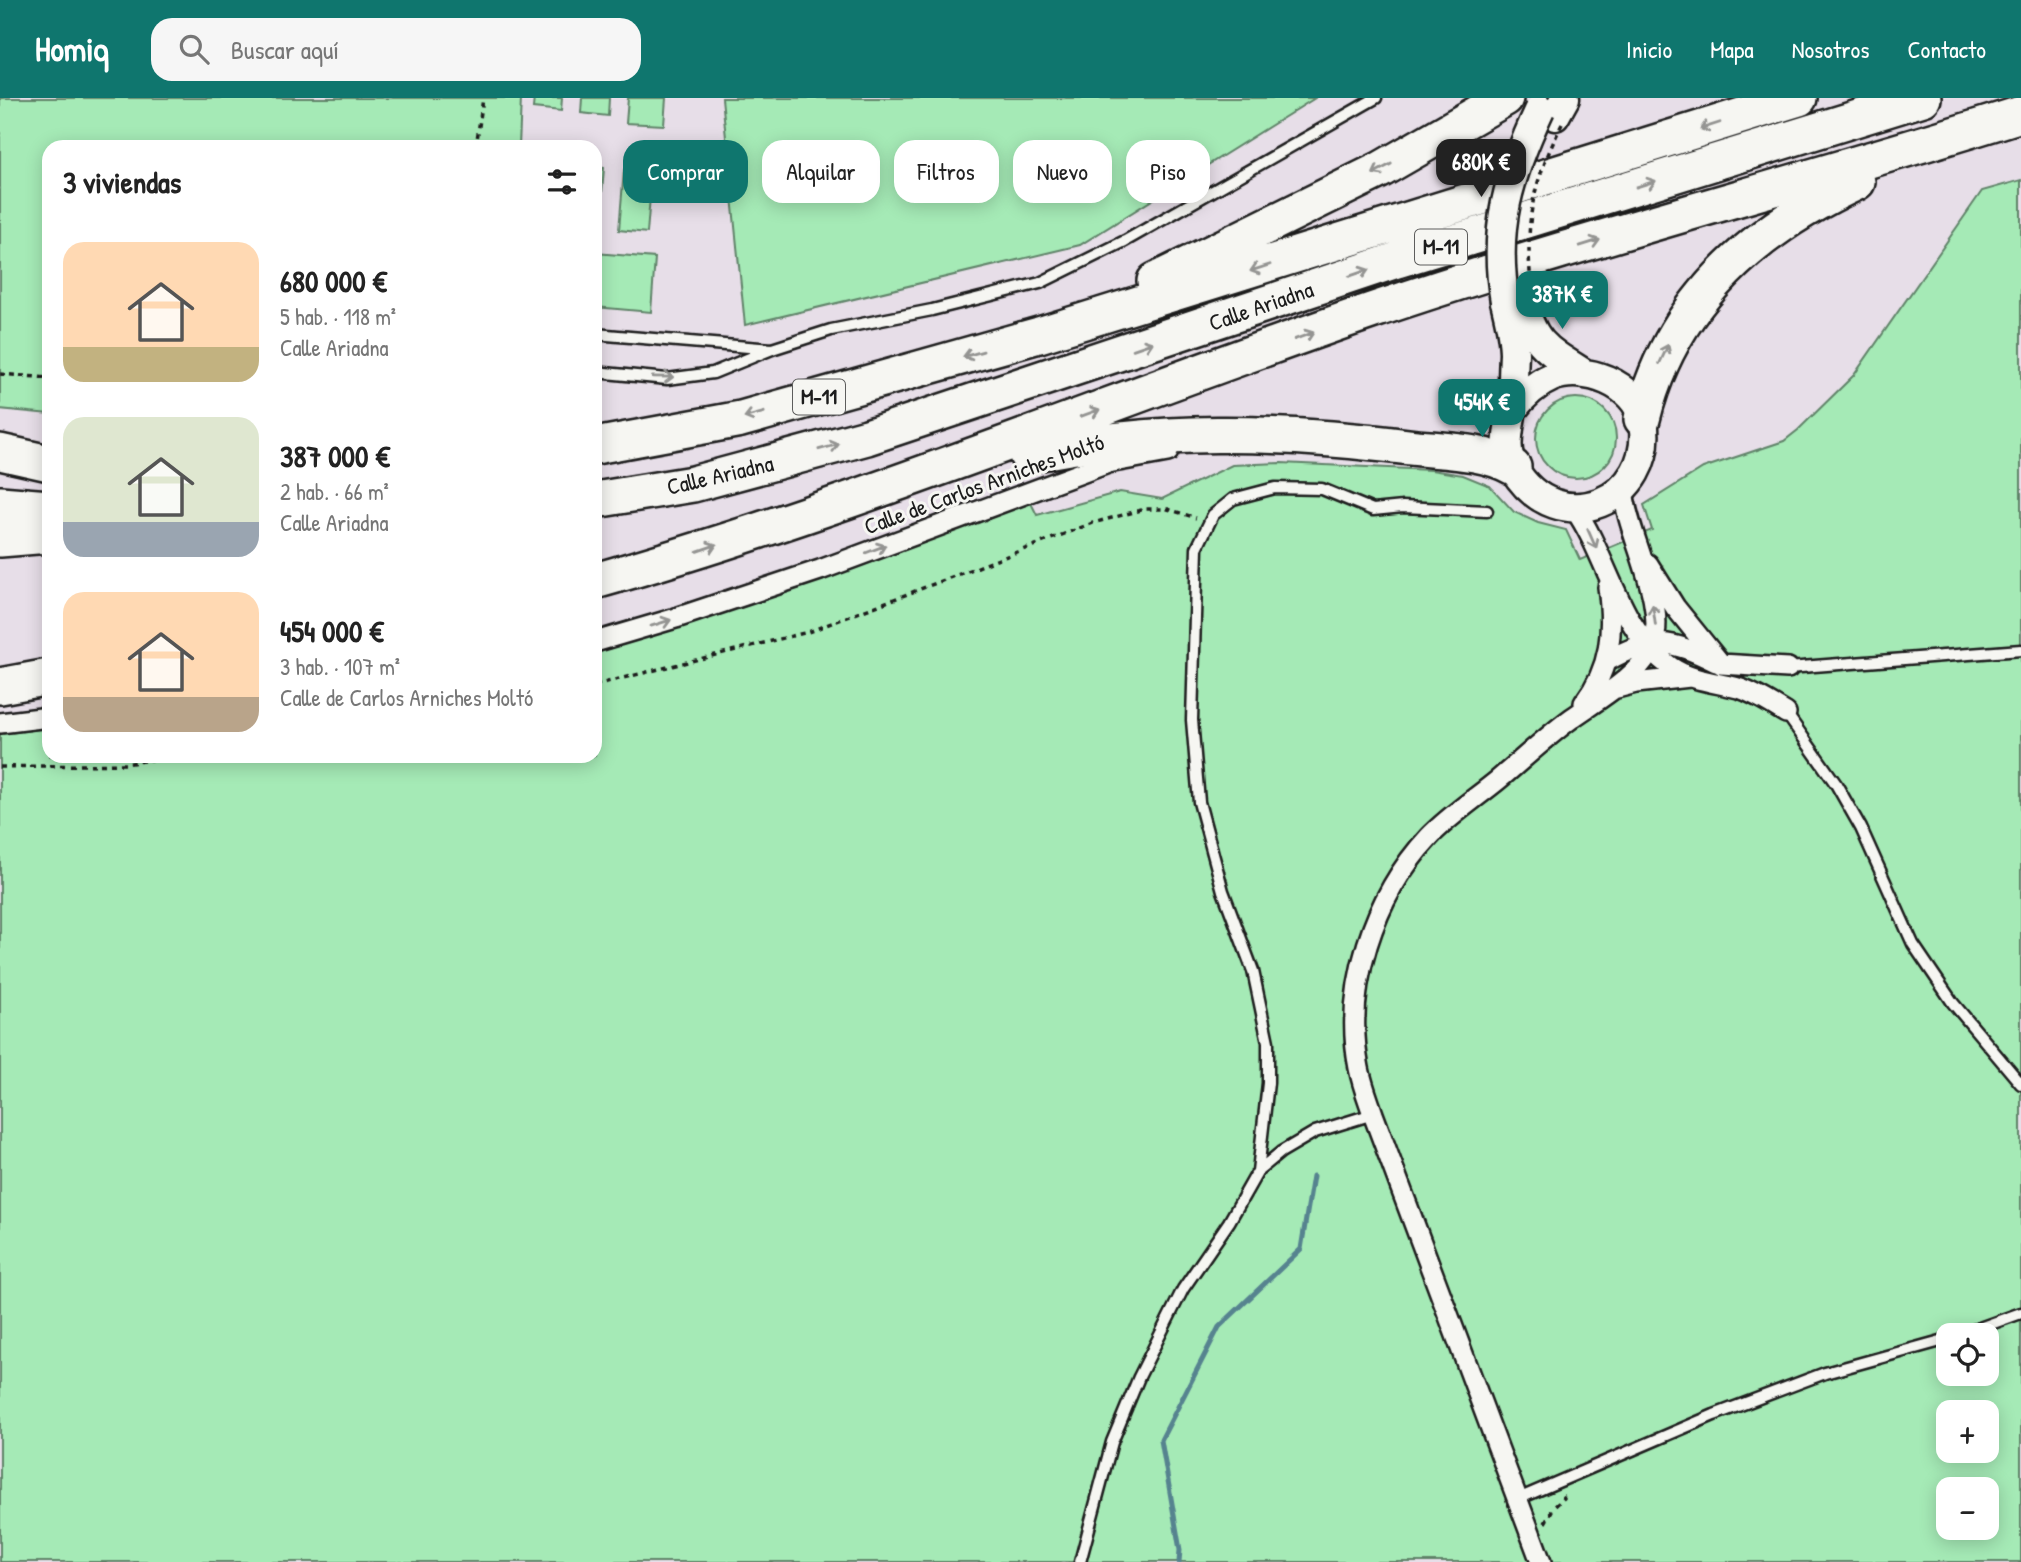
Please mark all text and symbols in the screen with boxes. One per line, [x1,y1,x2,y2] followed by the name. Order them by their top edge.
[151,18,641,81] search box
[35,27,109,71] text: Homiq
[175,30,213,68] icon: search
[231,32,339,67] text: Buscar aquí
[1626,33,1672,65] text: Inicio
[1710,33,1754,65] text: Mapa
[1792,33,1869,65] text: Nosotros
[1907,33,1986,65] text: Contacto
[1700,121,1722,133] one-way arrow
[623,140,748,203] chip: Comprar
[762,140,880,203] chip: Alquilar
[894,140,999,203] chip: Filtros
[1013,140,1112,203] chip: Nuevo
[1126,140,1210,203] chip: Piso
[1424,140,1538,199] pin: 680K €
[1452,146,1510,177] text: 680K €
[63,162,181,202] text: 3 viviendas
[543,163,581,201] icon: filters
[1372,163,1393,176] one-way arrow
[1635,176,1657,189] one-way arrow
[1415,230,1467,264] road number: M-11
[1579,236,1601,249] one-way arrow
[280,261,387,301] text: 680 000 €
[1249,262,1271,275] one-way arrow
[1347,266,1369,278] one-way arrow
[119,270,203,354] icon: home
[1505,272,1619,331] pin: 387K €
[1204,273,1317,338] street label: Calle Ariadna
[1532,278,1592,309] text: 387K €
[280,301,396,332] text: 5 hab. · 118 m²
[1292,329,1314,341] one-way arrow
[280,332,389,363] text: Calle Ariadna
[1132,339,1154,351] one-way arrow
[1658,344,1671,365] one-way arrow
[963,348,985,361] one-way arrow
[651,371,674,384] one-way arrow
[793,380,845,414] road number: M-11
[1425,380,1539,439] pin: 454K €
[1454,386,1510,417] text: 454K €
[1078,406,1100,419] one-way arrow
[743,409,766,422] one-way arrow
[860,426,1108,541] street label: Calle de Carlos Arniches Moltó
[280,436,390,476] text: 387 000 €
[817,440,839,453] one-way arrow
[119,445,203,529] icon: home
[663,447,776,502] street label: Calle Ariadna
[280,476,389,507] text: 2 hab. · 66 m²
[280,507,389,538] text: Calle Ariadna
[1585,528,1599,549] one-way arrow
[696,541,718,553] one-way arrow
[864,541,886,554] one-way arrow
[1648,605,1661,627] one-way arrow
[280,611,384,651] text: 454 000 €
[649,616,671,629] one-way arrow
[119,620,203,704] icon: home
[280,651,400,682] text: 3 hab. · 107 m²
[280,682,533,713] text: Calle de Carlos Arniches Moltó
[1936,1323,1999,1540] map controls
[1936,1323,1999,1386] button: locate
[1936,1400,1999,1463] button: +
[1936,1477,1999,1540] button: −

